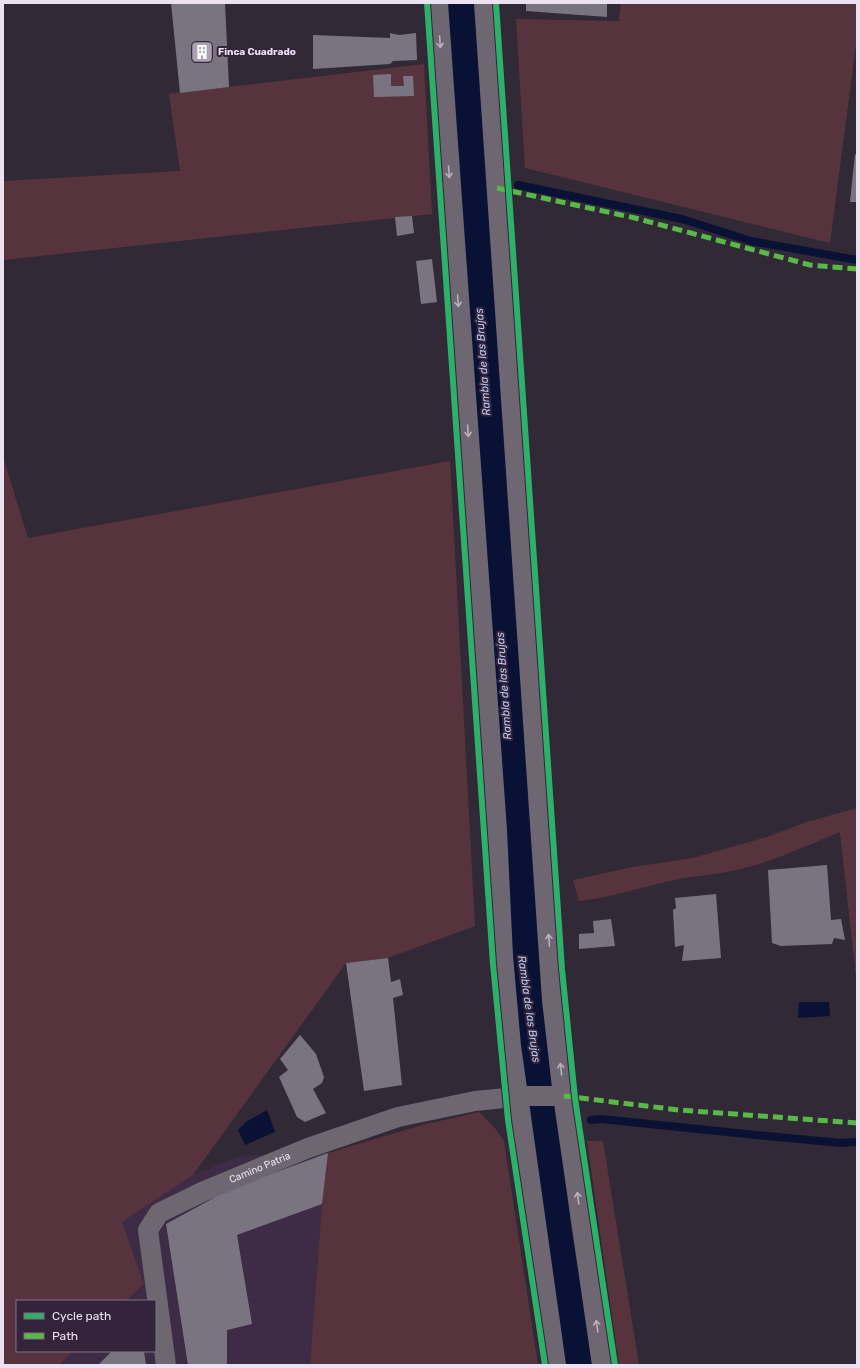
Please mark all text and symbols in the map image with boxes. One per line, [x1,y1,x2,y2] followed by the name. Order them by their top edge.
[436,35,443,48] one-way arrow
[189,39,215,65] building icon: Finca Cuadrado
[218,46,296,58] place label: Finca Cuadrado
[446,165,453,178] one-way arrow
[455,294,462,307] one-way arrow
[473,307,493,416] water label: Rambla de las Brujas
[464,424,471,437] one-way arrow
[494,631,514,740] water label: Rambla de las Brujas
[545,934,552,947] one-way arrow
[515,955,543,1064] water label: Rambla de las Brujas
[557,1063,564,1076] one-way arrow
[227,1150,292,1186] street label: Camino Patria
[574,1192,582,1205] one-way arrow
[16,1300,156,1352] legend
[52,1309,111,1323] text: Cycle path
[593,1320,601,1333] one-way arrow
[52,1329,78,1343] text: Path

